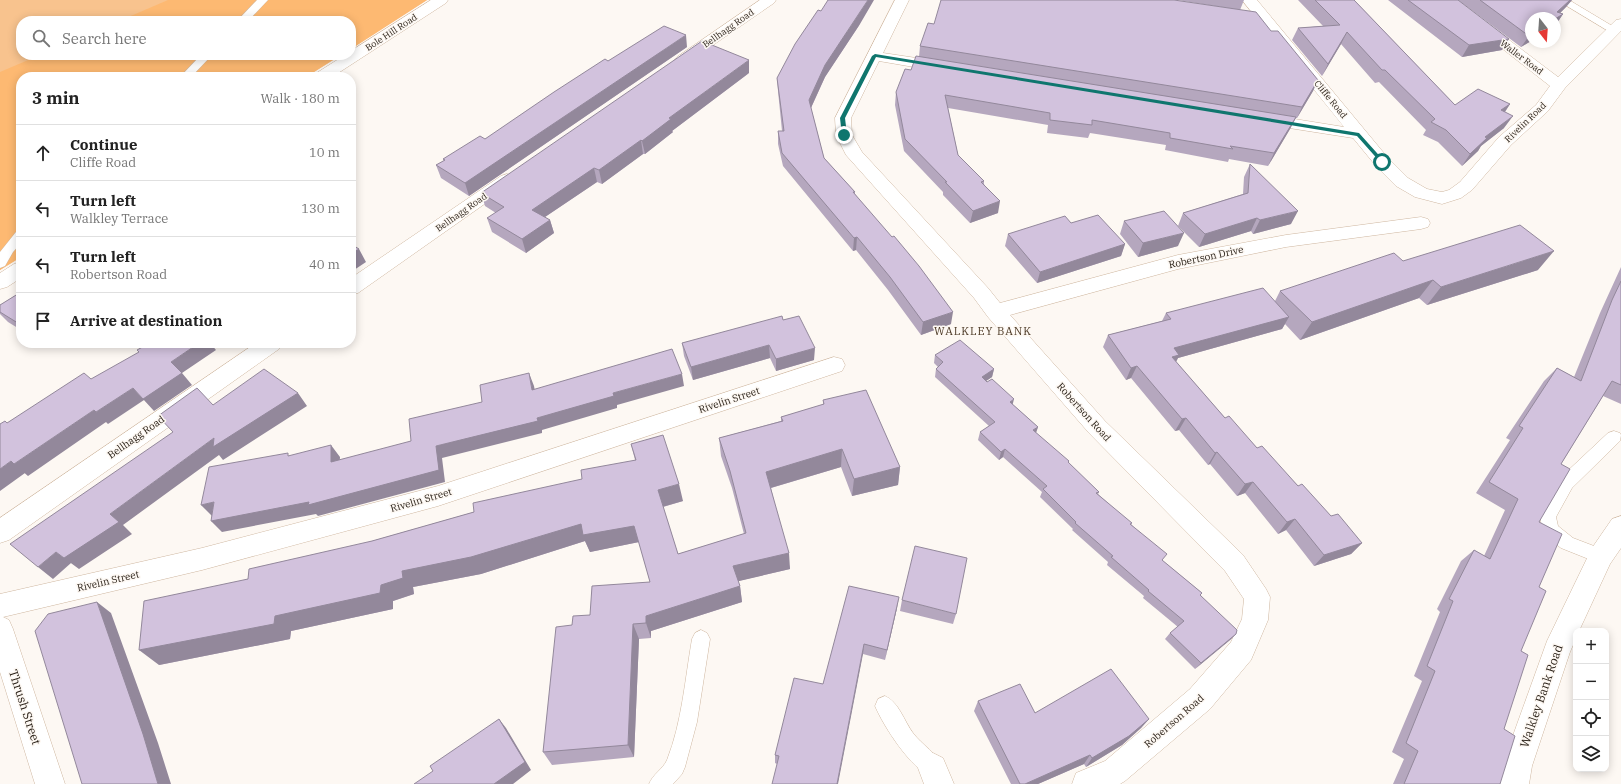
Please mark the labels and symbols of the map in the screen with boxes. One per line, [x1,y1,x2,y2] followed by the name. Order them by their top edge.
[700,6,756,50] street label: Bellhagg Road
[363,11,419,53] street label: Bole Hill Road
[1525,12,1561,48] north arrow
[1498,37,1546,77] street label: Waller Road
[1312,78,1350,121] street label: Cliffe Road
[1502,99,1548,144] street label: Rivelin Road
[835,126,853,144] route end
[1373,153,1391,171] route start
[433,190,489,234] street label: Bellhagg Road
[1167,243,1245,271] street label: Robertson Drive
[934,324,1032,338] district label: WALKLEY BANK
[1054,380,1114,444] street label: Robertson Road
[697,384,762,416] street label: Rivelin Street
[105,413,167,461] street label: Bellhagg Road
[389,485,454,515] street label: Rivelin Street
[76,567,141,594] street label: Rivelin Street
[1516,643,1566,749] street label: Walkley Bank Road
[6,668,44,746] street label: Thrush Street
[1142,692,1206,750] street label: Robertson Road

